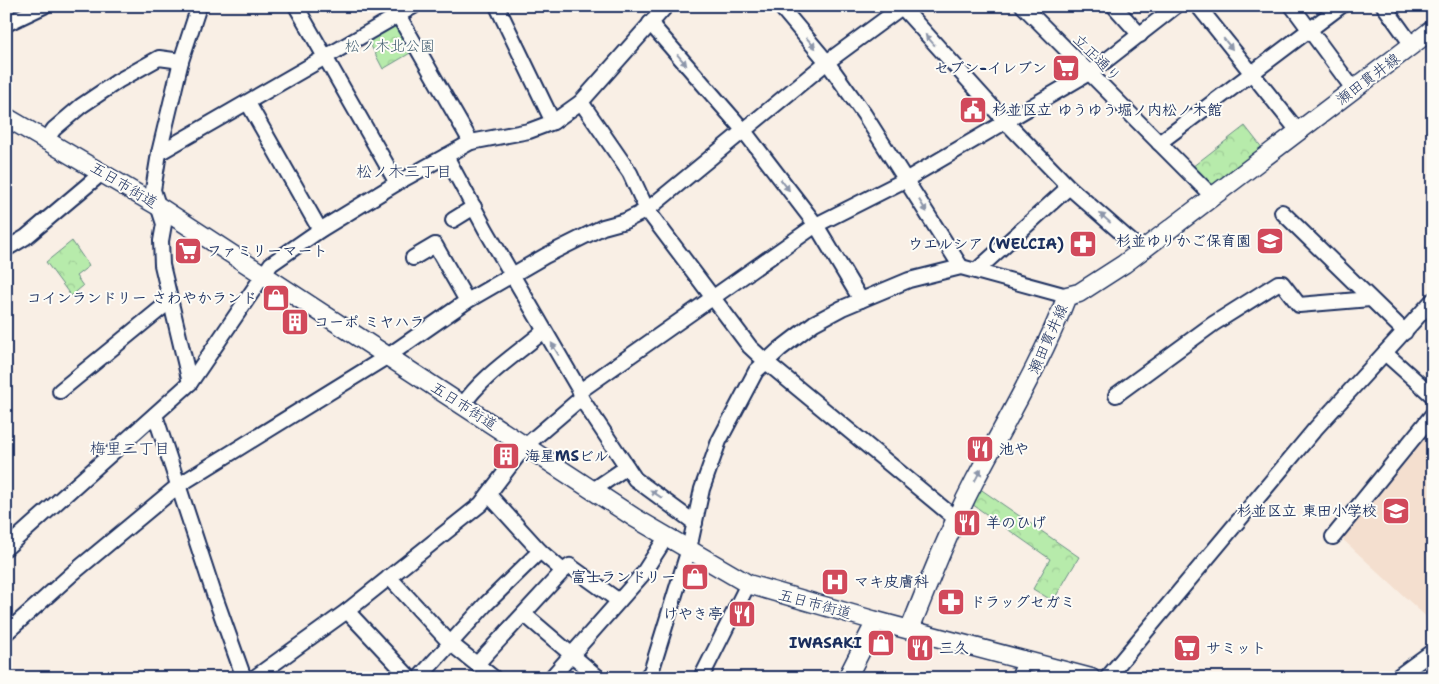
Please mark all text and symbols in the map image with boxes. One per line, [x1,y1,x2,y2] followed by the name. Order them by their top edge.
[1069,30,1125,86] street label: 立正通り
[925,34,936,47] one-way arrow
[345,36,435,56] park label: 松ノ木北公園
[806,37,817,50] one-way arrow
[1223,38,1234,51] one-way arrow
[1332,48,1404,110] street label: 瀬田貫井線
[676,53,688,65] one-way arrow
[1051,53,1081,83] supermarket icon: セブン-イレブン
[934,58,1047,78] place label: セブン-イレブン
[958,95,988,125] public building icon: 杉並区立 ゆうゆう堀ノ内松ノ木館
[992,100,1222,120] place label: 杉並区立 ゆうゆう堀ノ内松ノ木館
[87,157,161,213] street label: 五日市街道
[356,161,452,182] district label: 松ノ木三丁目
[780,178,790,192] one-way arrow
[919,199,928,212] one-way arrow
[1099,213,1112,224] one-way arrow
[1255,226,1285,256] school or university icon: 杉並ゆりかご保育園
[1068,229,1098,259] pharmacy icon: ウエルシア (WELCIA)
[1116,231,1251,251] place label: 杉並ゆりかご保育園
[908,234,1064,254] place label: ウエルシア (WELCIA)
[173,236,203,266] supermarket icon: ファミリーマート
[207,241,328,261] place label: ファミリーマート
[261,283,291,313] shop icon: コインランドリー さわやかランド
[27,288,257,308] place label: コインランドリー さわやかランド
[1024,301,1072,377] street label: 瀬田貫井線
[280,307,310,337] building icon: コーポ ミヤハラ
[314,312,424,332] place label: コーポ ミヤハラ
[550,343,559,356] one-way arrow
[427,377,501,435] street label: 五日市街道
[965,434,995,464] restaurant icon: 池や
[90,438,170,459] district label: 梅里二丁目
[999,439,1029,459] place label: 池や
[491,441,521,471] building icon: 海星MSビル
[525,446,609,466] place label: 海星MSビル
[974,468,982,482] one-way arrow
[649,489,663,499] one-way arrow
[1381,496,1411,526] school or university icon: 杉並区立 東田小学校
[1237,501,1377,521] place label: 杉並区立 東田小学校
[952,508,982,538] restaurant icon: 羊のひげ
[986,513,1046,533] place label: 羊のひげ
[680,562,710,592] shop icon: 富士ランドリー
[571,567,676,587] place label: 富士ランドリー
[820,567,850,597] hospital icon: マキ皮膚科
[854,572,929,592] place label: マキ皮膚科
[776,585,854,623] street label: 五日市街道
[936,587,966,617] pharmacy icon: ドラッグセガミ
[970,592,1075,612] place label: ドラッグセガミ
[727,599,757,629] restaurant icon: けやき亭
[663,604,723,624] place label: けやき亭
[866,628,896,658] shop icon: IWASAKI
[789,633,862,653] place label: IWASAKI
[905,633,935,663] restaurant icon: 三久
[1172,633,1202,663] supermarket icon: サミット
[939,638,969,658] place label: 三久
[1206,638,1266,658] place label: サミット

